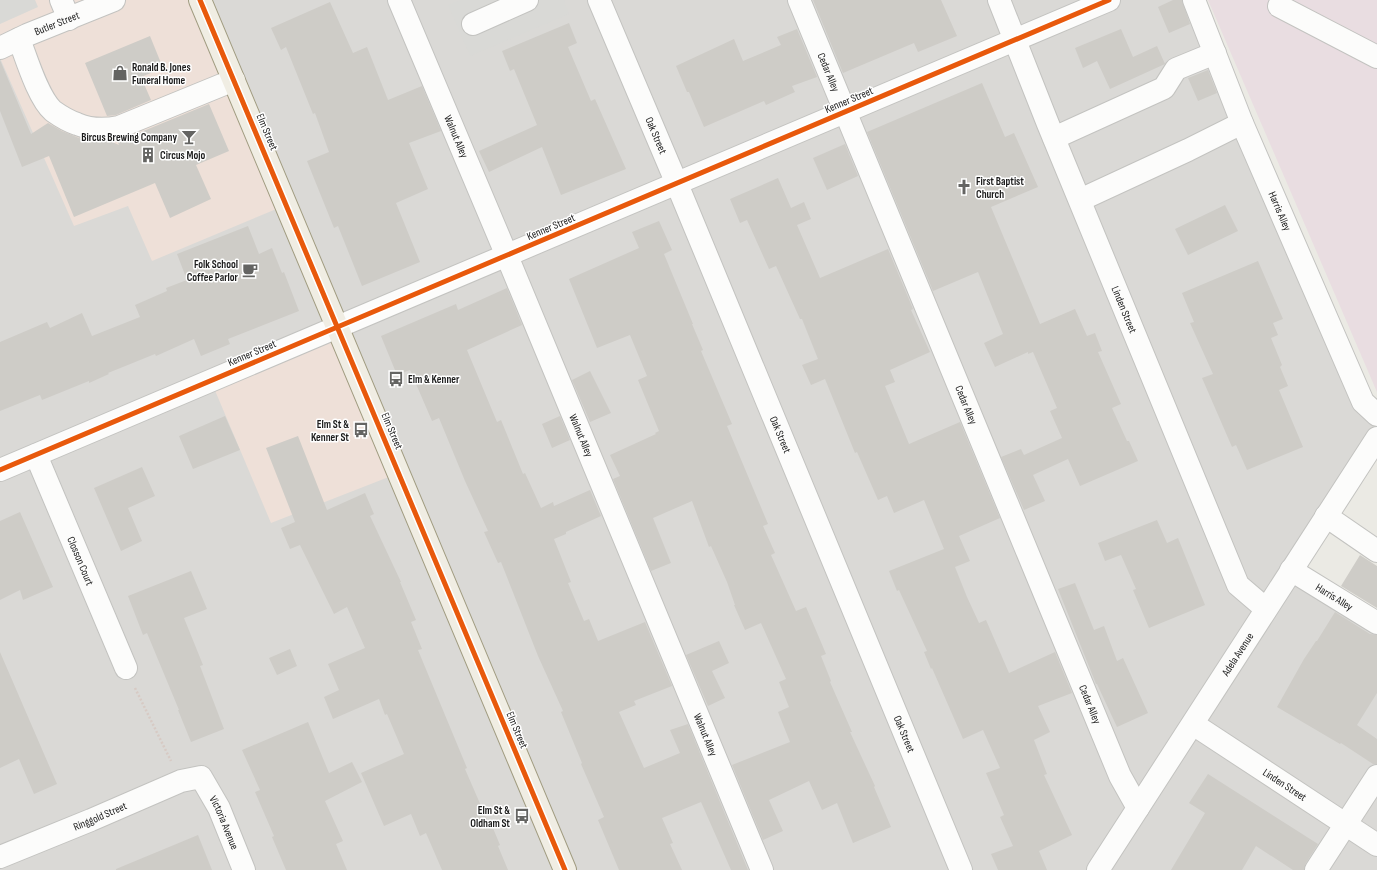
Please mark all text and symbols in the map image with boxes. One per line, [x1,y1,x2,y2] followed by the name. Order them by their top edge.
[32,8,82,38] street label: Butler Street
[815,51,843,94] street label: Cedar Alley
[132,61,191,87] place label: Ronald B. Jones Funeral Home
[111,64,129,82] shop icon: Ronald B. Jones Funeral Home
[823,84,876,116] street label: Kenner Street
[253,112,281,153] street label: Elm Street
[442,113,472,160] street label: Walnut Alley
[643,115,670,156] street label: Oak Street
[180,128,198,146] bar icon: Bircus Brewing Company
[81,131,177,144] place label: Bircus Brewing Company
[139,146,157,164] building icon: Circus Mojo
[160,149,205,162] place label: Circus Mojo
[976,175,1024,201] place label: First Baptist Church
[955,178,973,196] church icon: First Baptist Church
[1266,189,1295,233] street label: Harris Alley
[525,211,578,243] street label: Kenner Street
[187,258,239,284] place label: Folk School Coffee Parlor
[241,261,259,279] cafe icon: Folk School Coffee Parlor
[1109,284,1140,336] street label: Linden Street
[226,337,279,369] street label: Kenner Street
[387,370,405,388] bus stop icon: Elm & Kenner
[408,373,460,386] place label: Elm & Kenner
[953,383,981,427] street label: Cedar Alley
[378,411,406,452] street label: Elm Street
[567,412,596,459] street label: Walnut Alley
[767,414,794,456] street label: Oak Street
[311,418,349,444] place label: Elm St & Kenner St
[352,421,370,439] bus stop icon: Elm St & Kenner St
[65,535,97,588] street label: Closson Court
[1313,580,1356,614] street label: Harris Alley
[1218,630,1256,679] street label: Adela Avenue
[1076,683,1104,726] street label: Cedar Alley
[503,710,531,751] street label: Elm Street
[691,711,721,759] street label: Walnut Alley
[891,713,918,755] street label: Oak Street
[1261,765,1310,804] street label: Linden Street
[207,793,242,851] street label: Victoria Avenue
[71,799,129,833] street label: Ringgold Street
[470,804,510,830] place label: Elm St & Oldham St
[513,807,531,825] bus stop icon: Elm St & Oldham St

